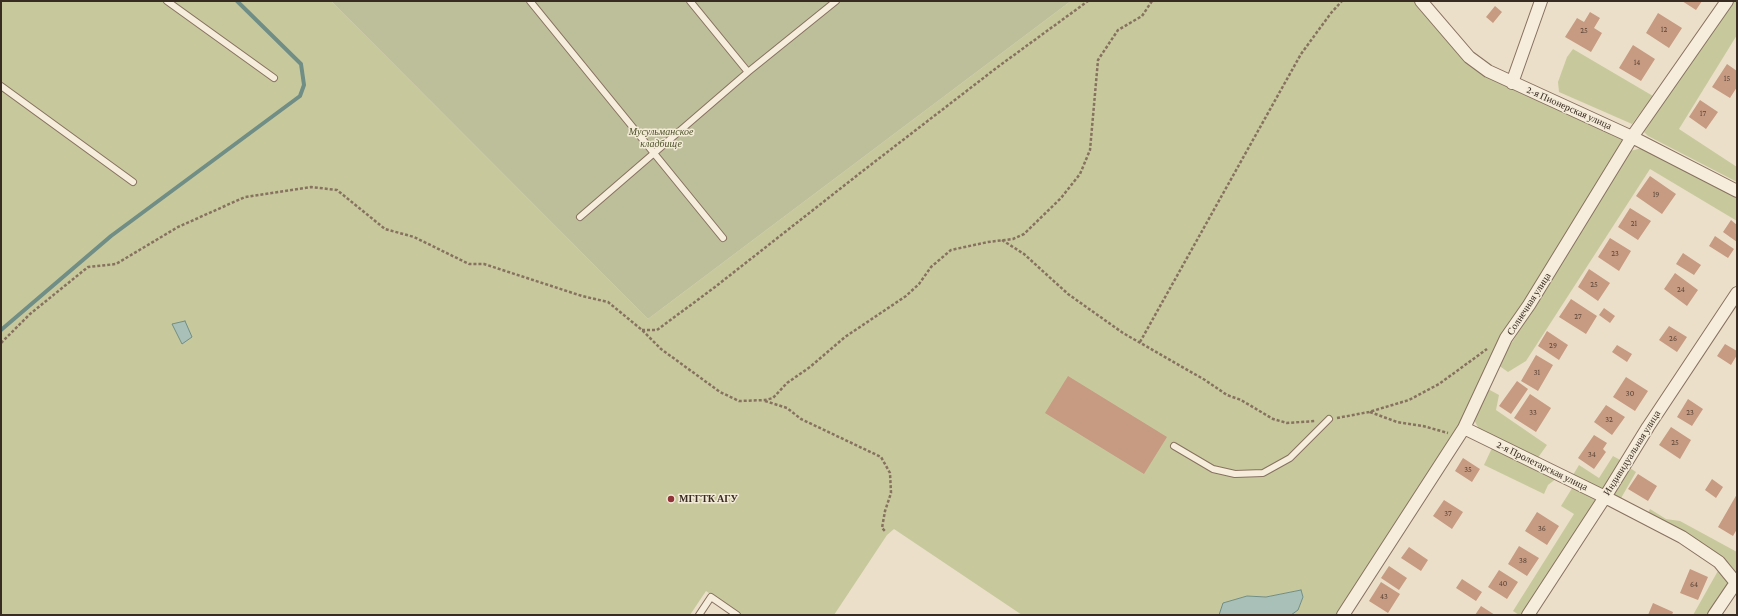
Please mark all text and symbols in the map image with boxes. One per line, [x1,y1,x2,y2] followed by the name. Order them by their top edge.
[1661,25,1667,35] house number: 12
[1580,26,1588,36] house number: 25
[1634,58,1640,68] house number: 14
[1724,74,1730,84] house number: 15
[1525,84,1613,132] street label: 2-я Пионерская улица
[1700,109,1706,119] house number: 17
[629,126,693,150] park label: Мусульманское кладбище
[1653,190,1659,200] house number: 19
[1631,219,1637,229] house number: 21
[1611,249,1619,259] house number: 23
[1504,271,1554,337] street label: Солнечная улица
[1590,280,1598,290] house number: 25
[1677,285,1685,295] house number: 24
[1574,312,1582,322] house number: 27
[1669,334,1677,344] house number: 26
[1549,341,1557,351] house number: 29
[1534,368,1540,378] house number: 31
[1626,389,1634,399] house number: 30
[1529,408,1537,418] house number: 33
[1601,408,1663,498] street label: Индивидуальная улица
[1686,408,1694,418] house number: 23
[1605,415,1613,425] house number: 32
[1671,438,1679,448] house number: 25
[1494,439,1590,493] street label: 2-я Пролетарская улица
[1588,450,1596,460] house number: 34
[1464,465,1472,475] house number: 35
[679,493,738,505] place label: МГГТК АГУ
[666,494,676,504] marker: МГГТК АГУ
[1444,509,1452,519] house number: 37
[1538,524,1546,534] house number: 36
[1519,556,1527,566] house number: 38
[1499,579,1507,589] house number: 40
[1690,580,1698,590] house number: 64
[1380,592,1388,602] house number: 43

